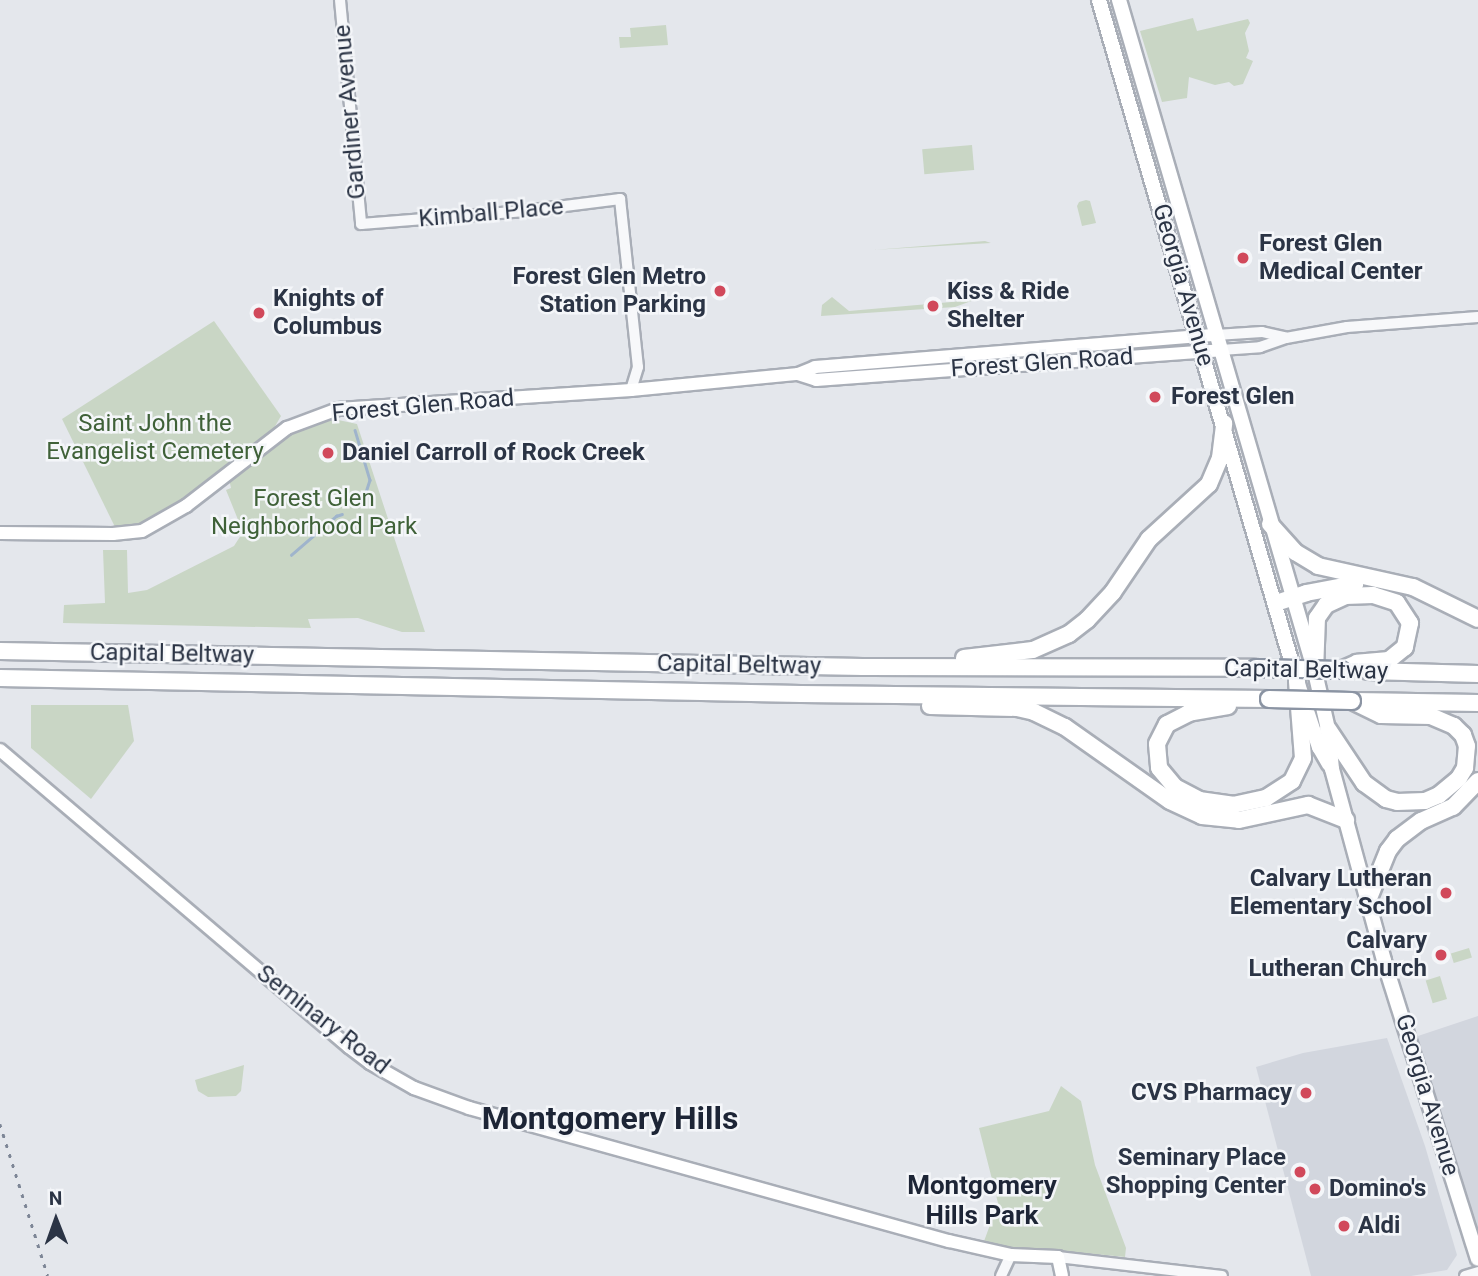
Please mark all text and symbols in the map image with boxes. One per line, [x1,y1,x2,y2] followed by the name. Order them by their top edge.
[328,23,372,201] street label: Gardiner Avenue
[417,192,565,234] street label: Kimball Place
[1146,201,1220,369] street label: Georgia Avenue
[1259,230,1422,286] place label: Forest Glen Medical Center
[1233,248,1253,268] marker: Forest Glen Medical Center
[512,263,706,319] place label: Forest Glen Metro Station Parking
[947,278,1069,334] place label: Kiss & Ride Shelter
[712,283,728,299] marker: Forest Glen Metro Station Parking
[273,285,384,341] place label: Knights of Columbus
[925,298,941,314] marker: Kiss & Ride Shelter
[251,305,267,321] marker: Knights of Columbus
[950,342,1134,384] street label: Forest Glen Road
[1171,383,1295,411] place label: Forest Glen
[331,384,515,428] street label: Forest Glen Road
[1145,387,1165,407] marker: Forest Glen
[46,410,264,466] park label: Saint John the Evangelist Cemetery
[342,439,645,467] place label: Daniel Carroll of Rock Creek
[320,445,336,461] marker: Daniel Carroll of Rock Creek
[211,485,417,541] park label: Forest Glen Neighborhood Park
[90,638,254,670] street label: Capital Beltway
[657,649,821,681] street label: Capital Beltway
[1224,654,1388,686] street label: Capital Beltway
[1230,865,1432,921] place label: Calvary Lutheran Elementary School
[1438,885,1454,901] marker: Calvary Lutheran Elementary School
[1249,927,1427,983] place label: Calvary Lutheran Church
[1433,947,1449,963] marker: Calvary Lutheran Church
[251,959,395,1081] street label: Seminary Road
[1389,1011,1465,1179] street label: Georgia Avenue
[1131,1079,1292,1107] place label: CVS Pharmacy
[1298,1085,1314,1101] marker: CVS Pharmacy
[482,1099,738,1137] district label: Montgomery Hills
[1106,1144,1286,1200] place label: Seminary Place Shopping Center
[1292,1164,1308,1180] marker: Seminary Place Shopping Center
[907,1170,1057,1232] district label: Montgomery Hills Park
[1329,1175,1426,1203] place label: Domino's
[1307,1181,1323,1197] marker: Domino's
[21,1185,91,1255] north arrow
[49,1187,63,1210] text: N
[1358,1212,1400,1240] place label: Aldi
[1336,1218,1352,1234] marker: Aldi

